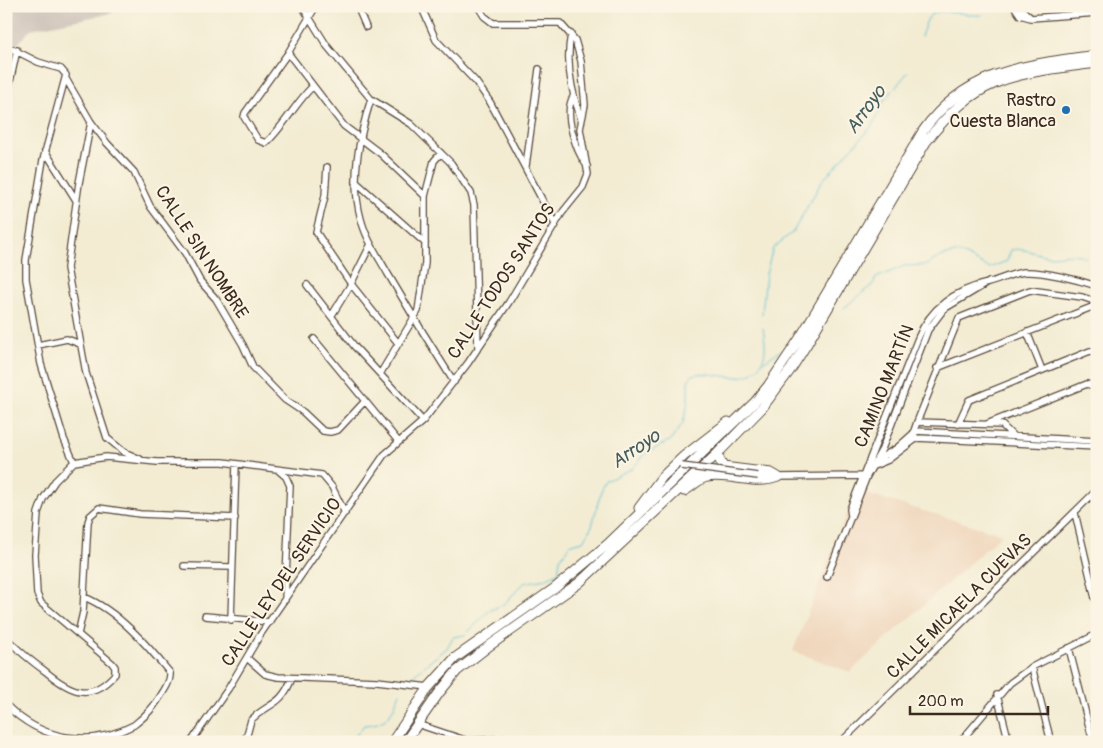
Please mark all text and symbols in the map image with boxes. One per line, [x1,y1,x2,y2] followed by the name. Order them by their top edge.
[840,79,892,139] water label: Arroyo
[949,89,1056,133] place label: Rastro Cuesta Blanca
[1060,104,1072,116] marker: Rastro Cuesta Blanca
[150,181,253,323] street label: CALLE SIN NOMBRE
[442,199,560,364] street label: CALLE TODOS SANTOS
[849,321,920,451] street label: CAMINO MARTÍN
[606,423,666,474] water label: Arroyo
[216,493,347,671] street label: CALLE LEY DEL SERVICIO
[882,529,1037,684] street label: CALLE MICAELA CUEVAS
[910,683,1048,715] scale bar
[918,692,963,711] text: 200 m

